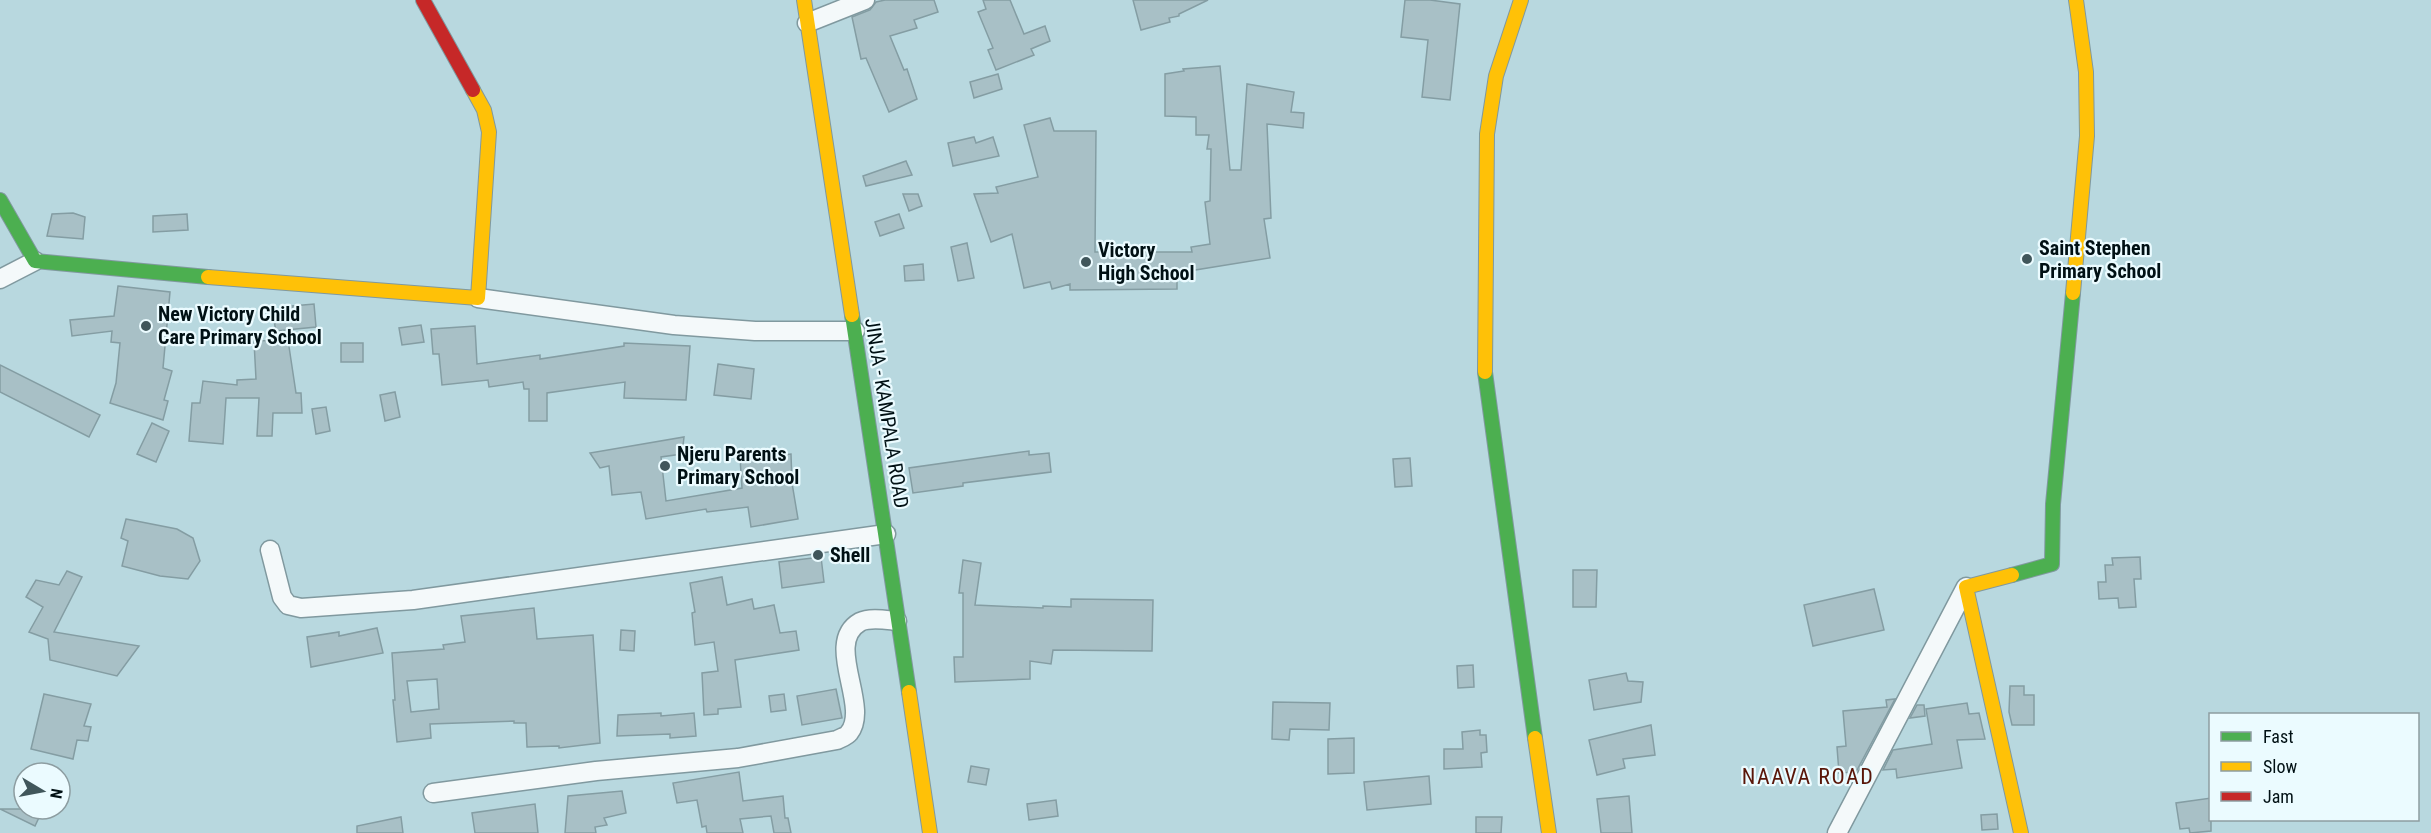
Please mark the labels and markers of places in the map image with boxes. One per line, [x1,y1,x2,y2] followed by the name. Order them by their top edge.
[2039,236,2161,283] place label: Saint Stephen Primary School
[1098,238,1195,285] place label: Victory High School
[2020,252,2034,266] marker: Saint Stephen Primary School
[1079,255,1093,269] marker: Victory High School
[158,302,322,349] place label: New Victory Child Care Primary School
[139,319,153,333] marker: New Victory Child Care Primary School
[677,442,799,489] place label: Njeru Parents Primary School
[658,459,672,473] marker: Njeru Parents Primary School
[830,543,870,567] place label: Shell
[811,548,825,562] marker: Shell

